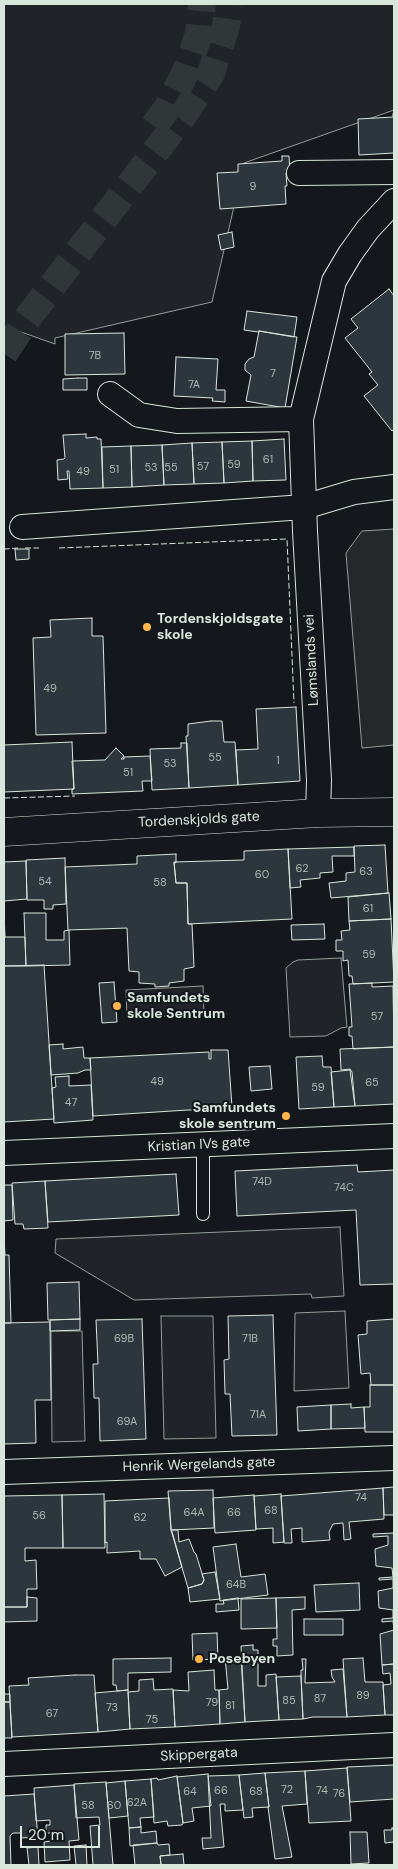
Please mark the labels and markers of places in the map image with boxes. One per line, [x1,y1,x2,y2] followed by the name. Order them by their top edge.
[157,611,284,644] place label: Tordenskjoldsgate skole
[141,621,153,633] marker: Tordenskjoldsgate skole
[127,990,225,1022] place label: Samfundets skole Sentrum
[111,1000,123,1012] marker: Samfundets skole Sentrum
[179,1100,276,1132] place label: Samfundets skole sentrum
[280,1110,292,1122] marker: Samfundets skole sentrum
[209,1651,275,1667] place label: Posebyen
[193,1653,205,1665] marker: Posebyen

